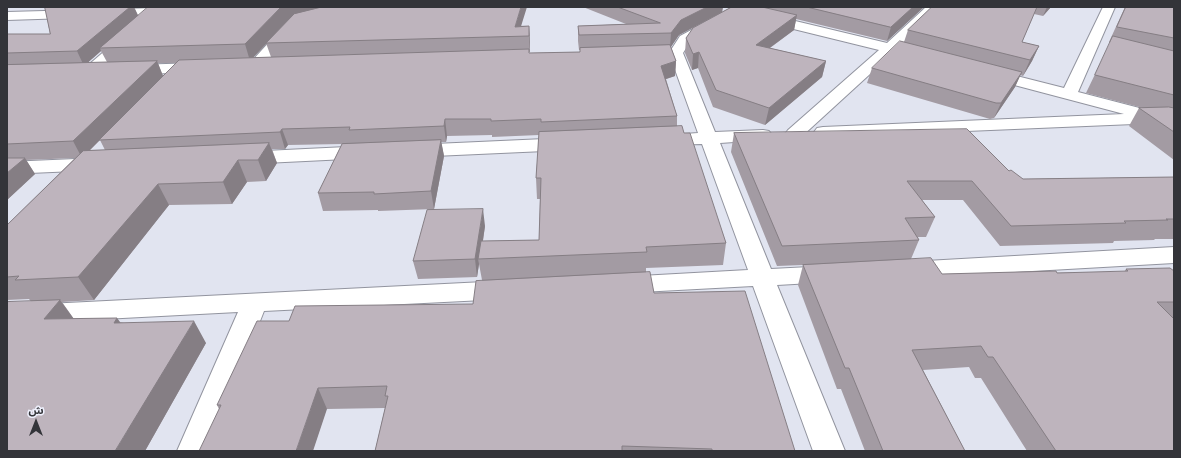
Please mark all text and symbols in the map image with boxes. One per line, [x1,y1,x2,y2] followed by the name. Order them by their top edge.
[16,402,56,442] north arrow
[28,402,44,417] text: ش

